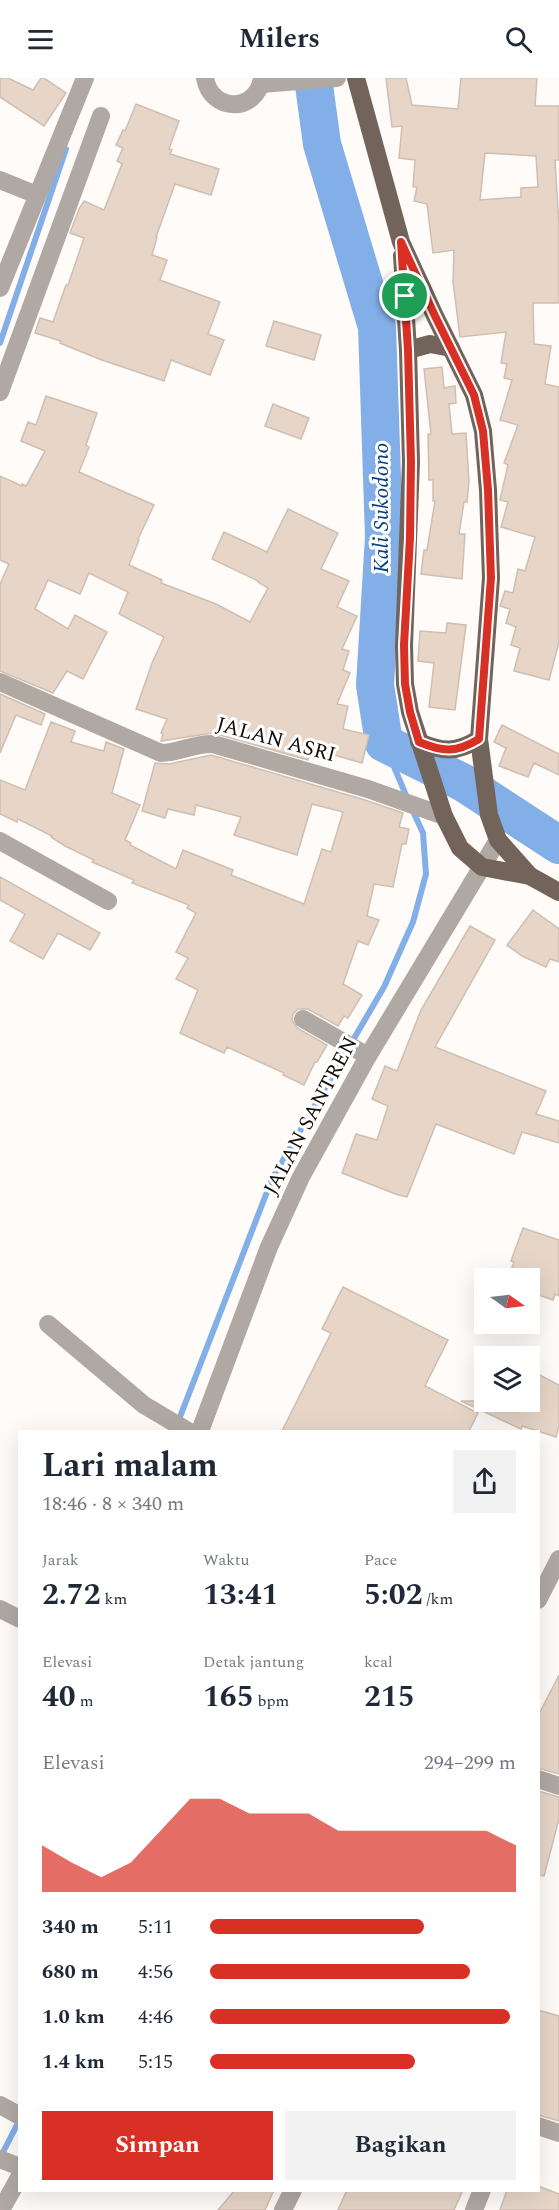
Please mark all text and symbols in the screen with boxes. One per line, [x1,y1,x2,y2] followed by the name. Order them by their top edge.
[239,18,320,60] text: Milers
[24,23,57,56] icon: menu
[502,23,535,56] icon: search
[379,270,430,321] pin
[388,279,421,312] icon: arrive
[365,443,398,573] water label: Kali Sukodono
[213,709,339,771] street label: JALAN ASRI
[256,1031,366,1201] street label: JALAN SANTREN
[474,1268,540,1334] north arrow
[474,1268,540,1412] map controls
[474,1346,540,1412] button: layers
[42,1441,218,1491] text: Lari malam
[453,1450,516,1513] button: share
[42,1489,184,1519] text: 18:46 · 8 × 340 m
[42,1548,79,1572] text: Jarak
[203,1548,249,1572] text: Waktu
[364,1548,397,1572] text: Pace
[42,1572,101,1618] text: 2.72
[203,1572,278,1618] text: 13:41
[364,1572,423,1618] text: 5:02
[101,1587,127,1611] text: km
[423,1587,453,1611] text: /km
[42,1650,92,1674] text: Elevasi
[203,1650,304,1674] text: Detak jantung
[364,1650,393,1674] text: kcal
[42,1674,76,1720] text: 40
[203,1674,254,1720] text: 165
[364,1674,415,1720] text: 215
[76,1689,93,1713] text: m
[254,1689,289,1713] text: bpm
[42,1748,105,1778] text: Elevasi
[424,1748,516,1778] text: 294–299 m
[42,1912,99,1942] text: 340 m
[138,1912,173,1942] text: 5:11
[42,1957,99,1987] text: 680 m
[138,1957,173,1987] text: 4:56
[42,2002,105,2032] text: 1.0 km
[138,2002,173,2032] text: 4:46
[42,2047,105,2077] text: 1.4 km
[138,2047,173,2077] text: 5:15
[42,2111,273,2180] button: Simpan
[285,2111,516,2180] button: Bagikan

